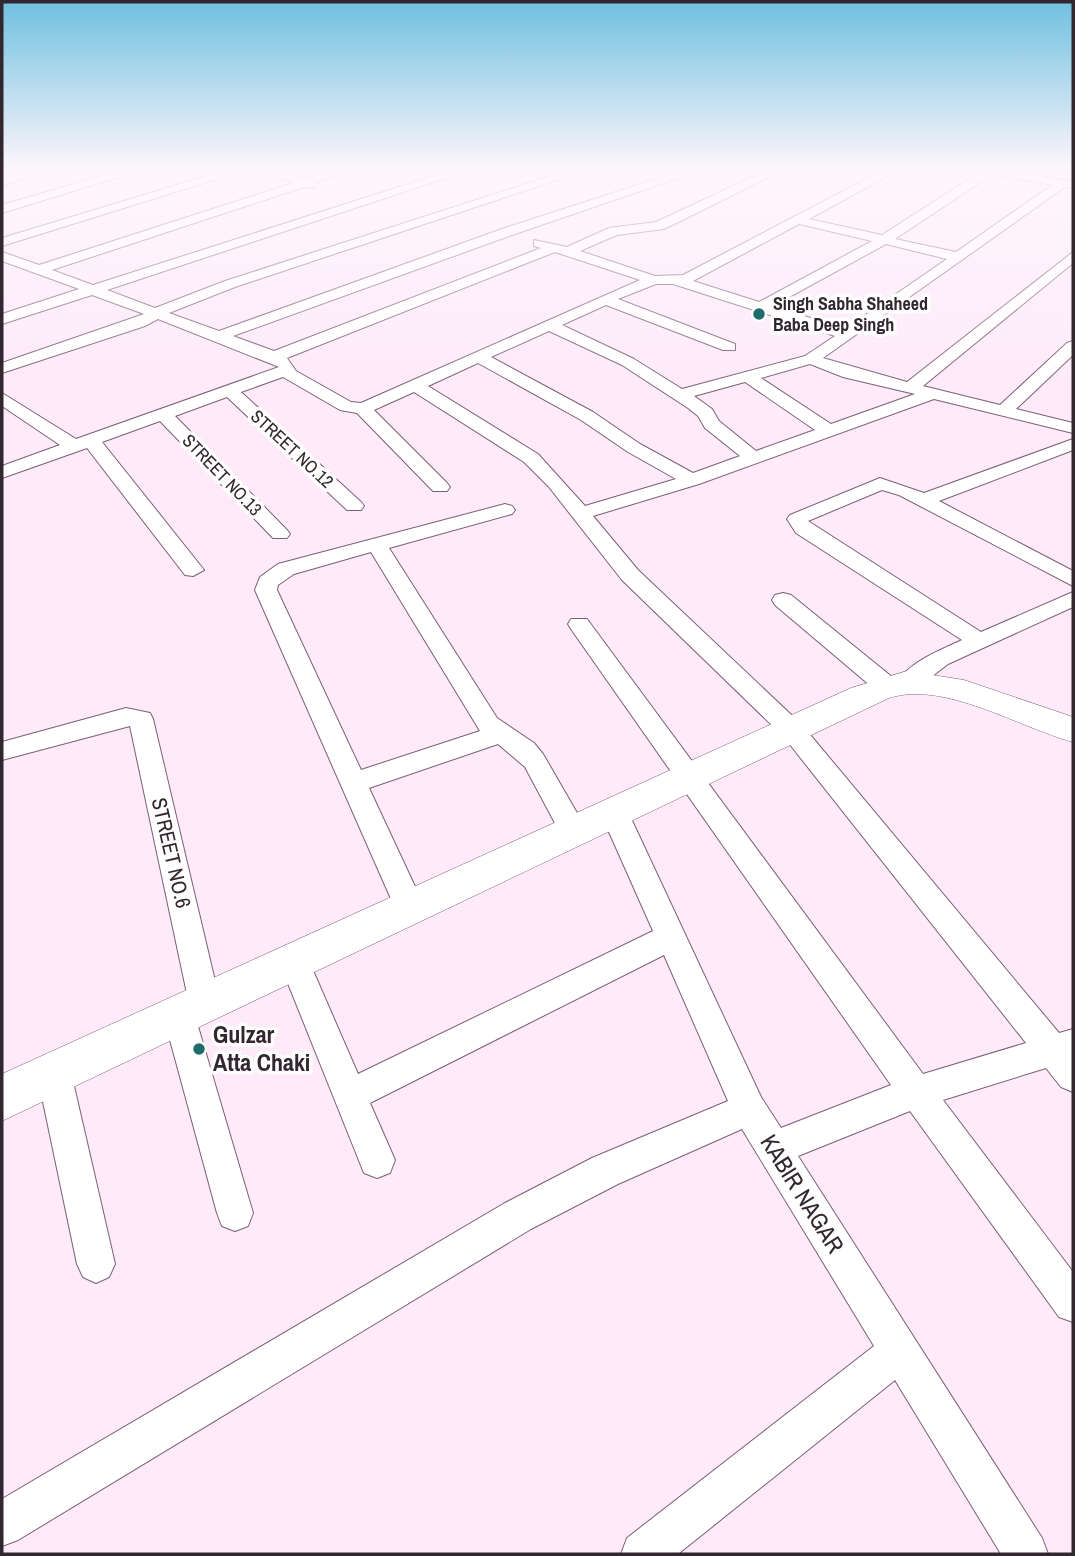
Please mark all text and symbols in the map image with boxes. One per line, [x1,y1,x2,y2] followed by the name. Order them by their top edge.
[773,291,928,337] place label: Singh Sabha Shaheed Baba Deep Singh
[751,306,767,322] marker: Singh Sabha Shaheed Baba Deep Singh
[246,404,339,493] street label: STREET NO.12
[177,428,268,521] street label: STREET NO.13
[145,795,198,911] street label: STREET NO.6
[213,1018,310,1078] place label: Gulzar Atta Chaki
[191,1041,207,1057] marker: Gulzar Atta Chaki
[754,1128,852,1259] street label: KABIR NAGAR

